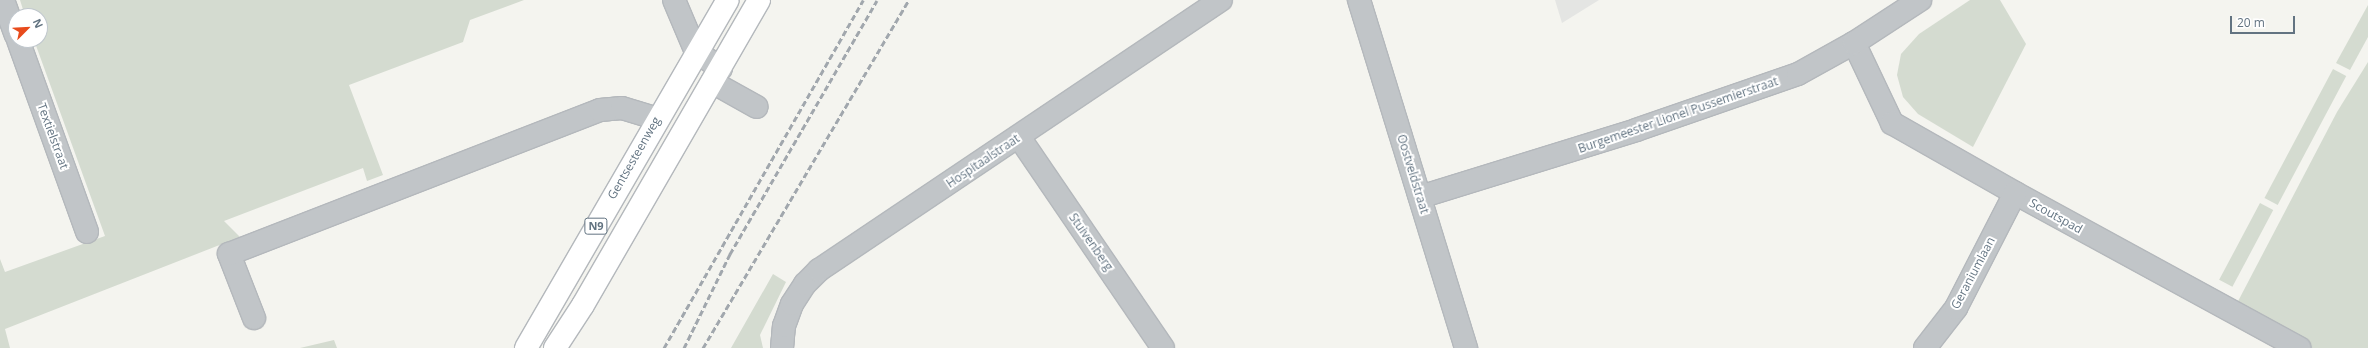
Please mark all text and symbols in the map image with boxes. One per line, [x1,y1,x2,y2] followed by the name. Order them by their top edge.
[8,8,48,48] north arrow
[2232,8,2297,34] scale bar
[2237,14,2265,31] text: 20 m
[30,16,47,30] text: N
[1576,74,1780,156] street label: Burgemeester Lionel Pussemierstraat
[34,101,72,171] street label: Textielstraat
[605,114,663,202] street label: Gentsesteenweg
[944,131,1022,191] street label: Hospitaalstraat
[1394,133,1432,215] street label: Oostveldstraat
[2027,196,2085,236] street label: Scoutspad
[1066,210,1116,274] street label: Stuivenberg
[584,217,608,235] road number: N9
[1948,234,1998,312] street label: Geraniumlaan

